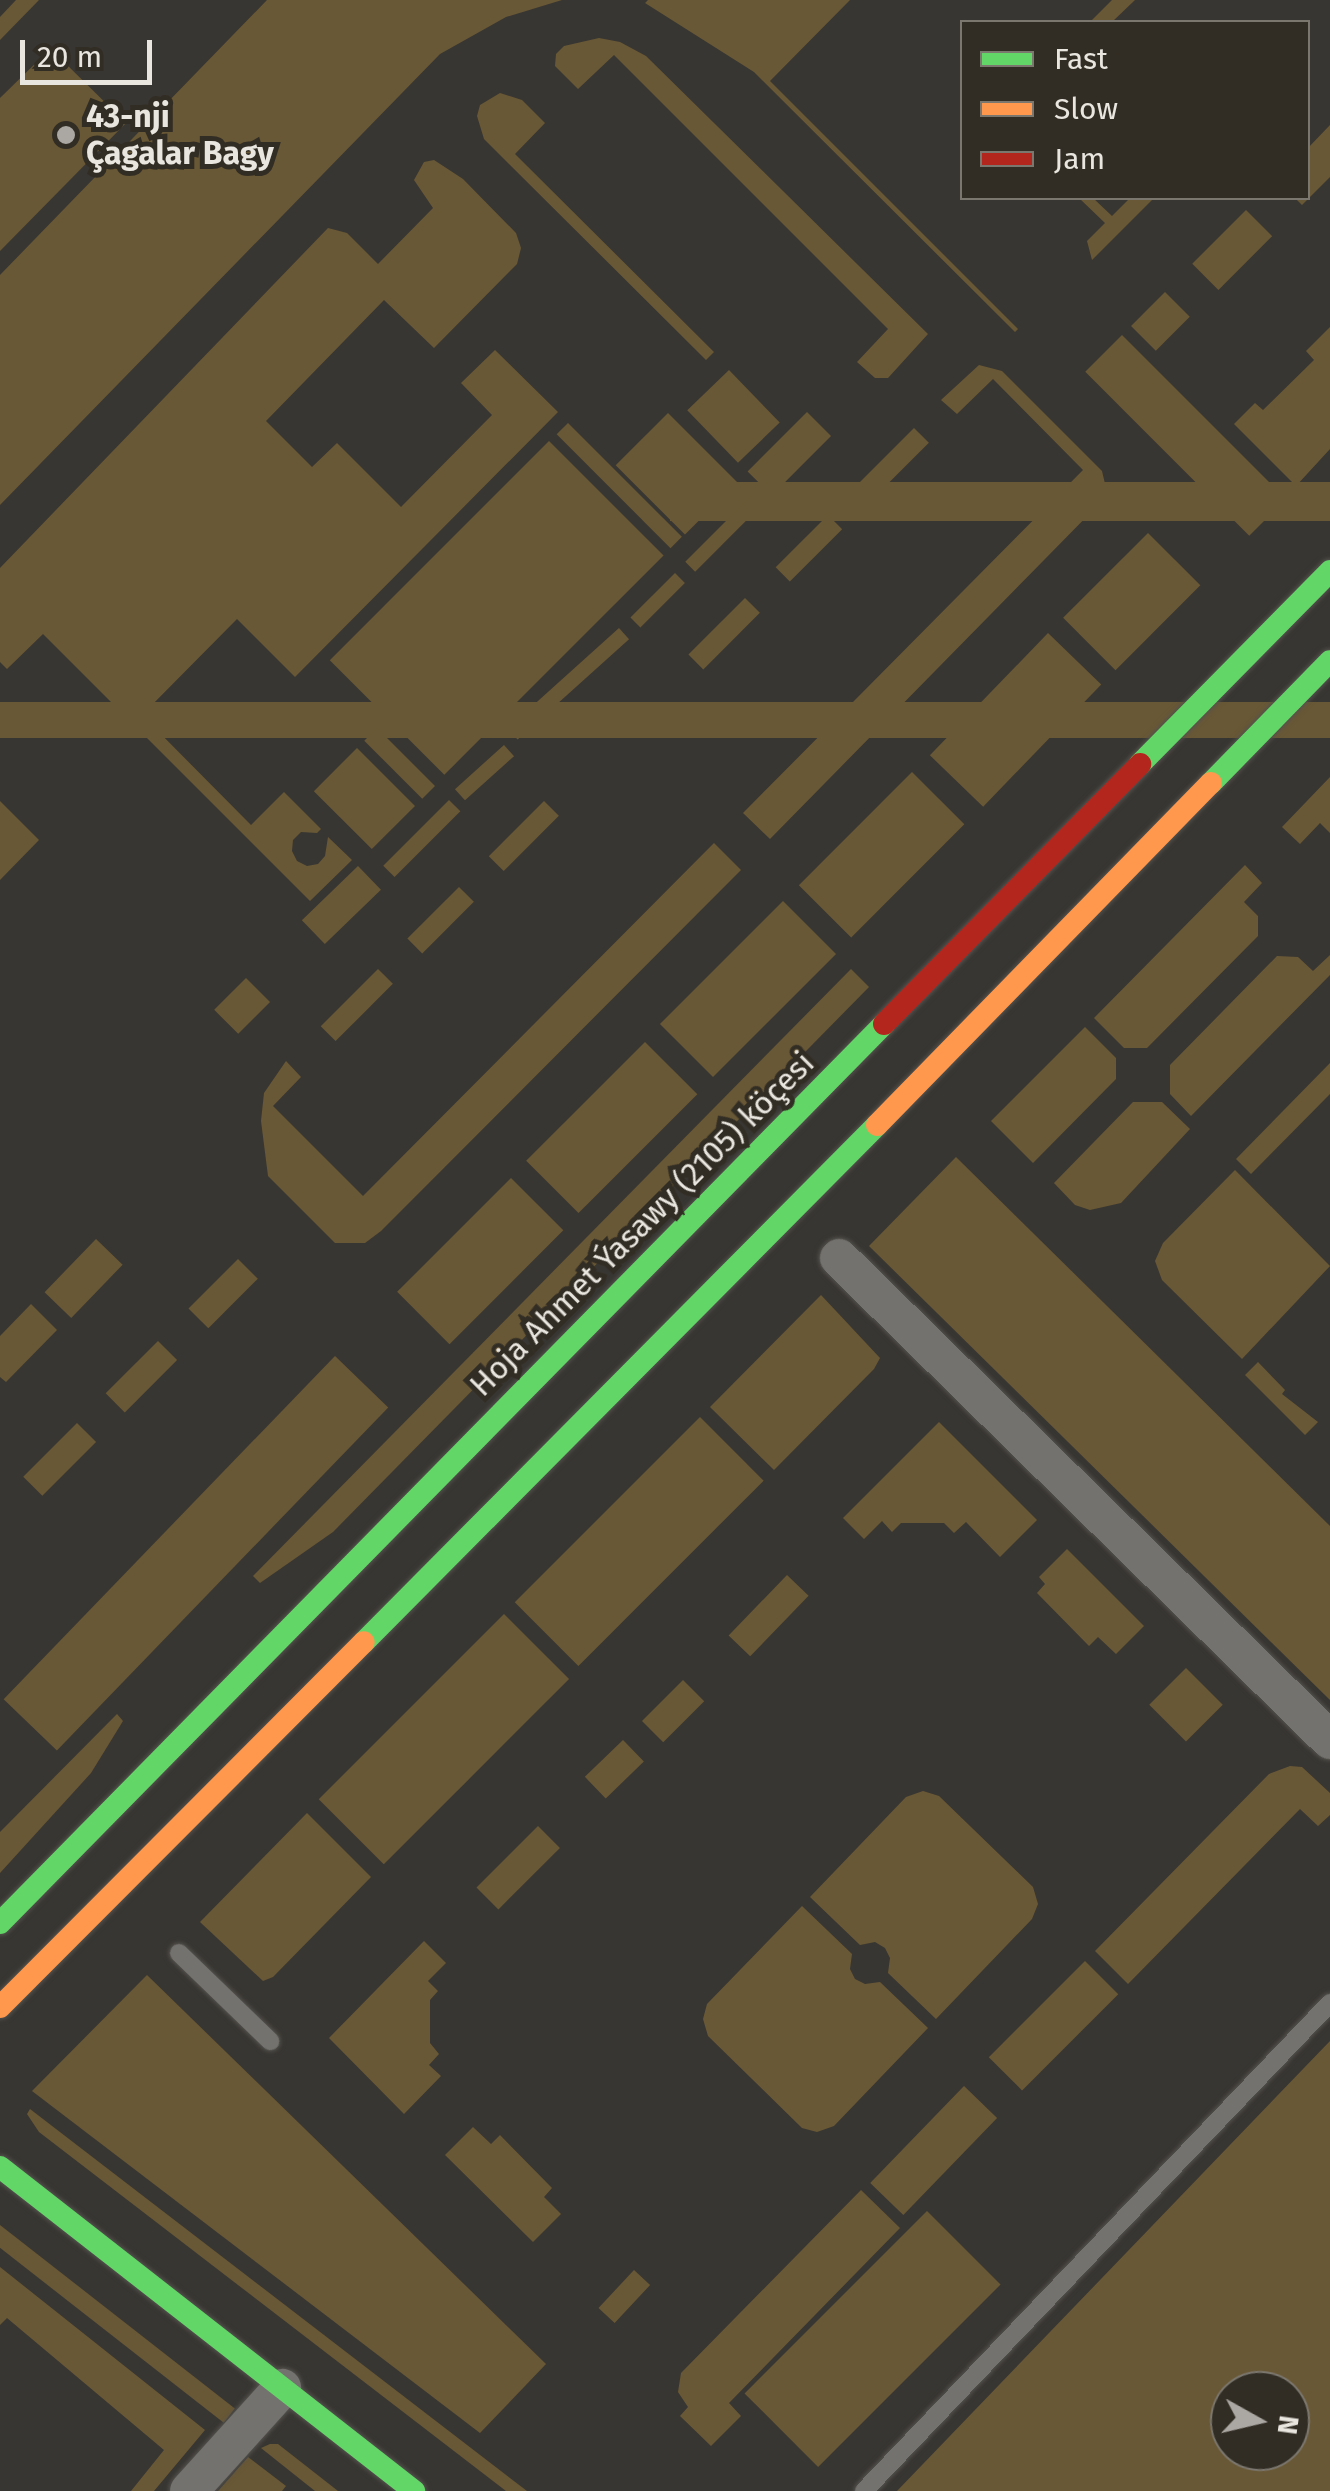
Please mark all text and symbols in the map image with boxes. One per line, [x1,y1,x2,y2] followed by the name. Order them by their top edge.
[25,20,158,82] scale bar
[960,20,1310,200] legend
[37,39,102,75] text: 20 m
[1054,41,1108,77] text: Fast
[1054,91,1118,127] text: Slow
[86,98,274,173] place label: 43-nji Çagalar Bagy
[55,124,77,146] marker: 43-nji Çagalar Bagy
[1054,141,1105,177] text: Jam
[462,1044,822,1404] street label: Hoja Ahmet Ýasawy (2105) köçesi
[1210,2371,1310,2471] north arrow
[1271,2413,1306,2436] text: N

